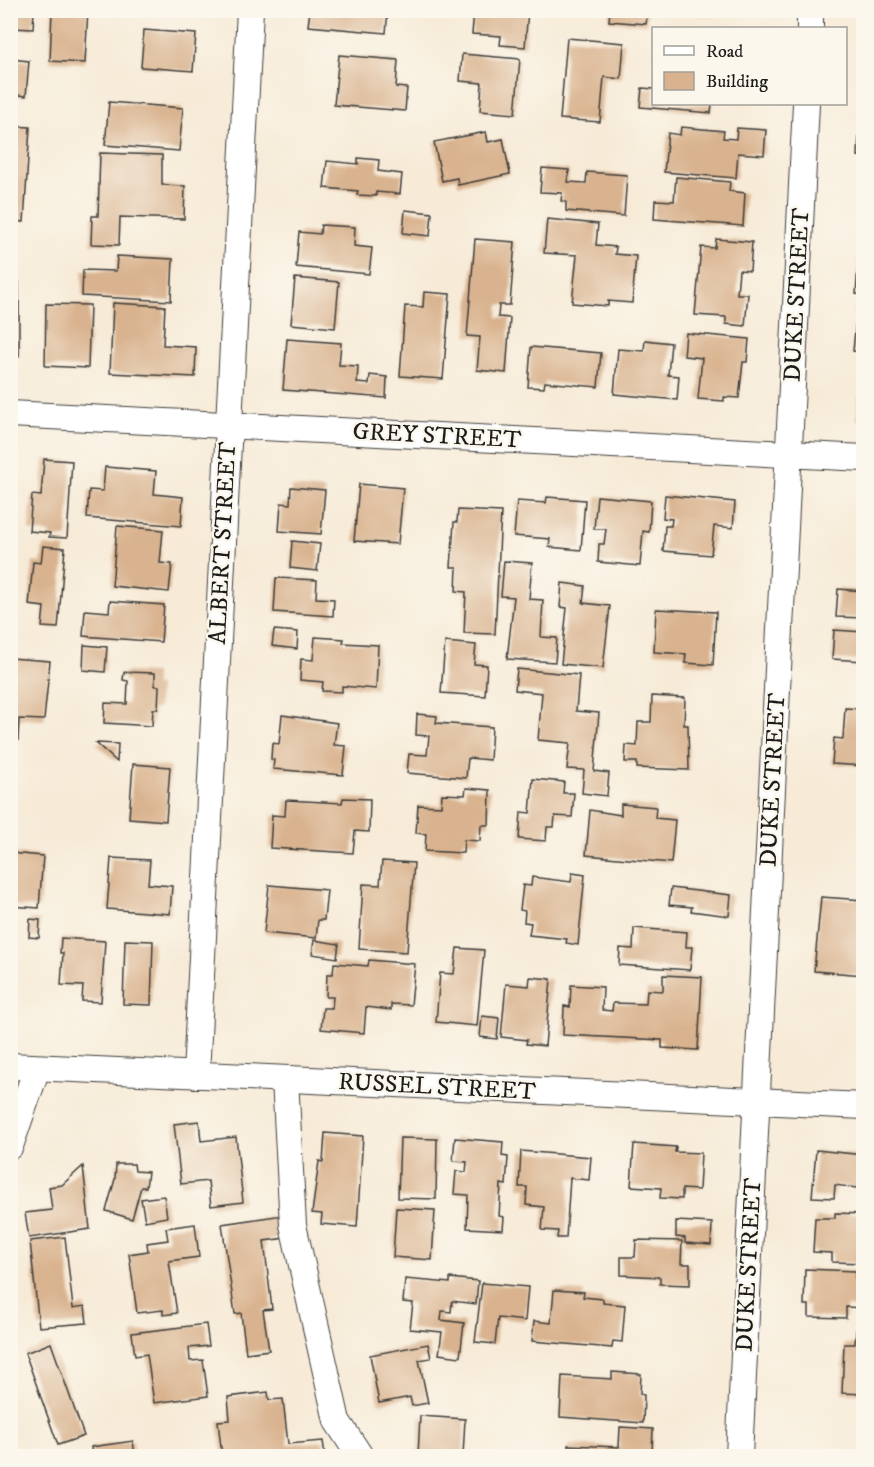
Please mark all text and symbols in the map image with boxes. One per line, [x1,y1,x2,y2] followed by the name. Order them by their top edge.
[652,27,847,105] legend
[706,41,743,63] text: Road
[706,71,768,93] text: Building
[777,207,817,383] street label: DUKE STREET
[352,417,522,455] street label: GREY STREET
[203,441,243,645] street label: ALBERT STREET
[753,692,793,868] street label: DUKE STREET
[338,1067,536,1107] street label: RUSSEL STREET
[729,1177,769,1353] street label: DUKE STREET

